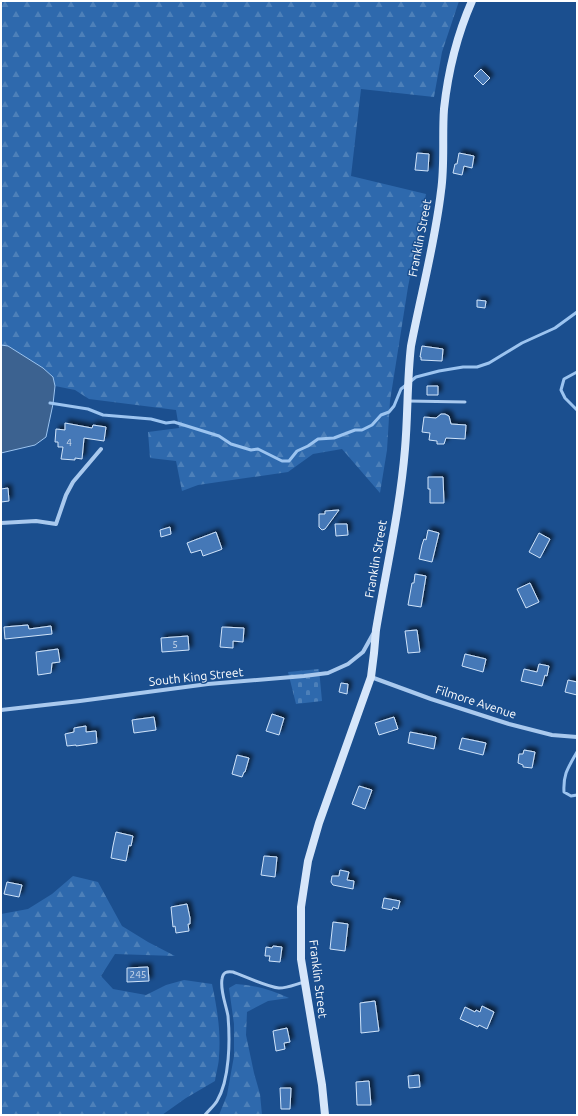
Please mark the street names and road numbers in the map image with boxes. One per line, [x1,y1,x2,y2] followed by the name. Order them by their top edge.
[406,198,433,278] street label: Franklin Street
[362,519,389,599] street label: Franklin Street
[148,665,244,688] street label: South King Street
[434,682,518,721] street label: Filmore Avenue
[307,939,330,1019] street label: Franklin Street

